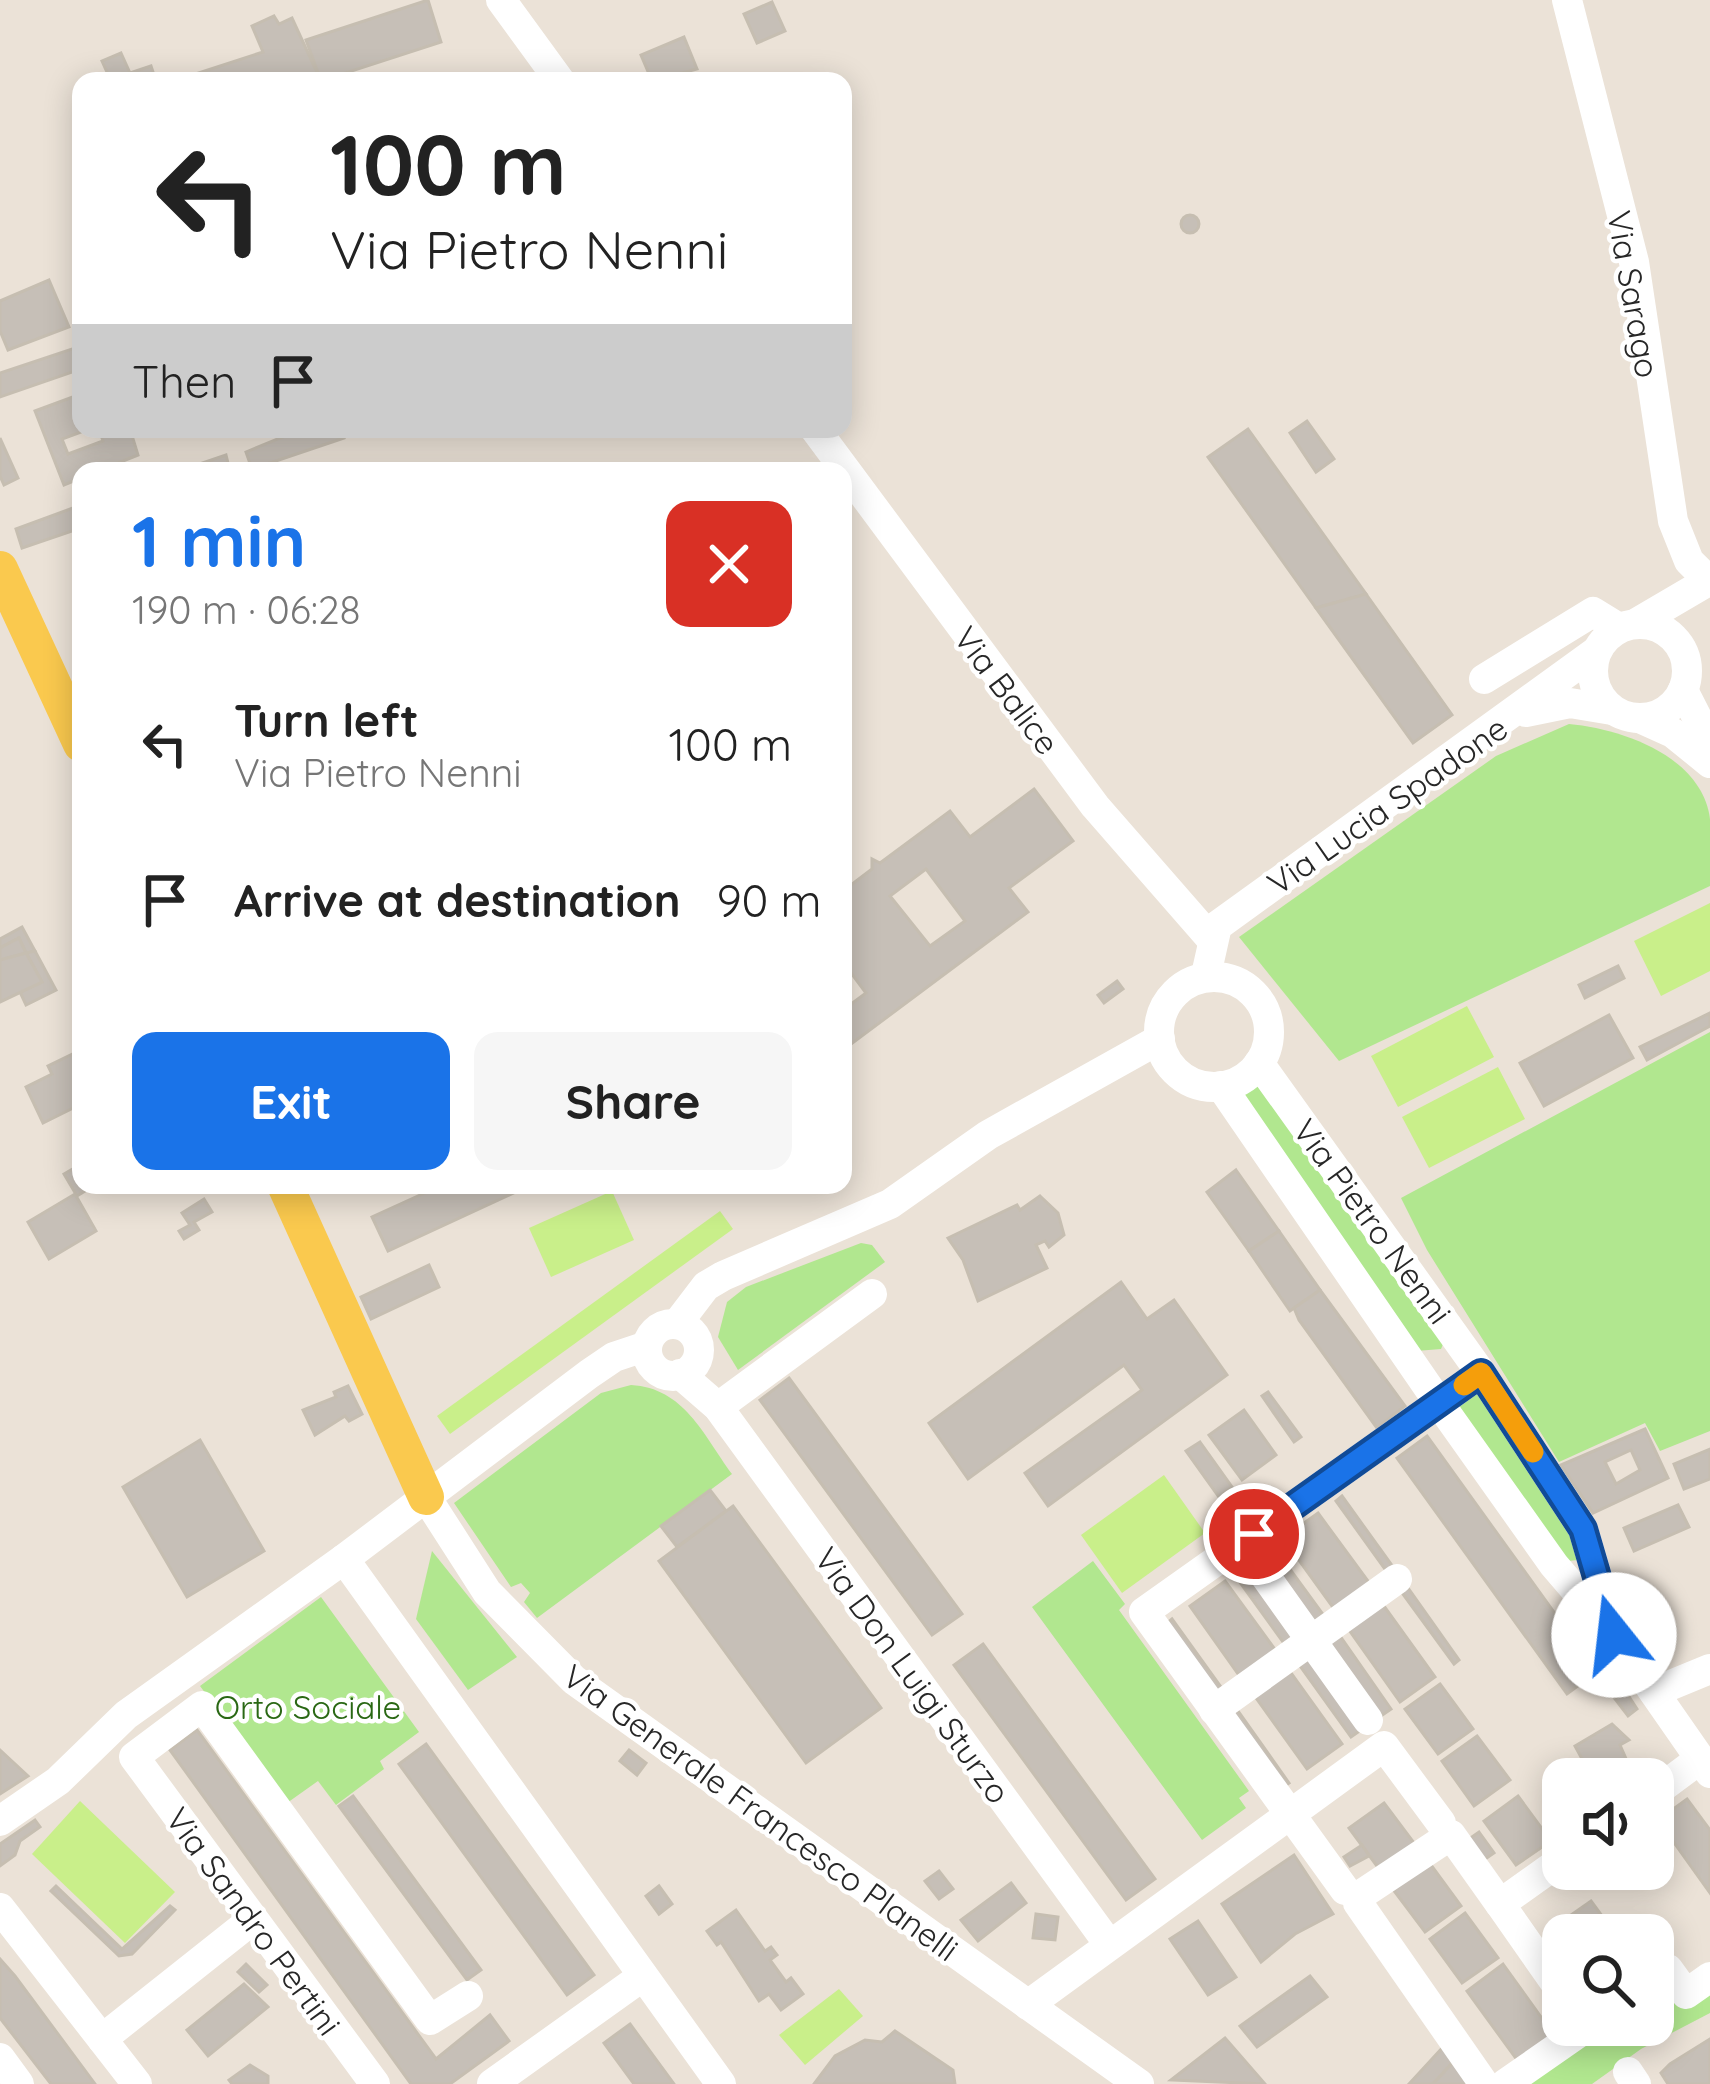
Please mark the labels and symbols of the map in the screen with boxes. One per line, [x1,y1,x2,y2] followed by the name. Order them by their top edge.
[1599,207,1669,381] street label: Via Sarago
[946,618,1068,762] street label: Via Balice
[1259,707,1515,903] street label: Via Lucia Spadone
[1285,1111,1461,1331] street label: Via Pietro Nenni
[1203,1483,1305,1585] pin
[806,1539,1020,1811] street label: Via Don Luigi Sturzo
[1551,1572,1677,1698] position arrow
[555,1655,967,1969] street label: Via Generale Francesco Planelli
[215,1686,401,1727] park label: Orto Sociale
[158,1799,350,2043] street label: Via Sandro Pertini

